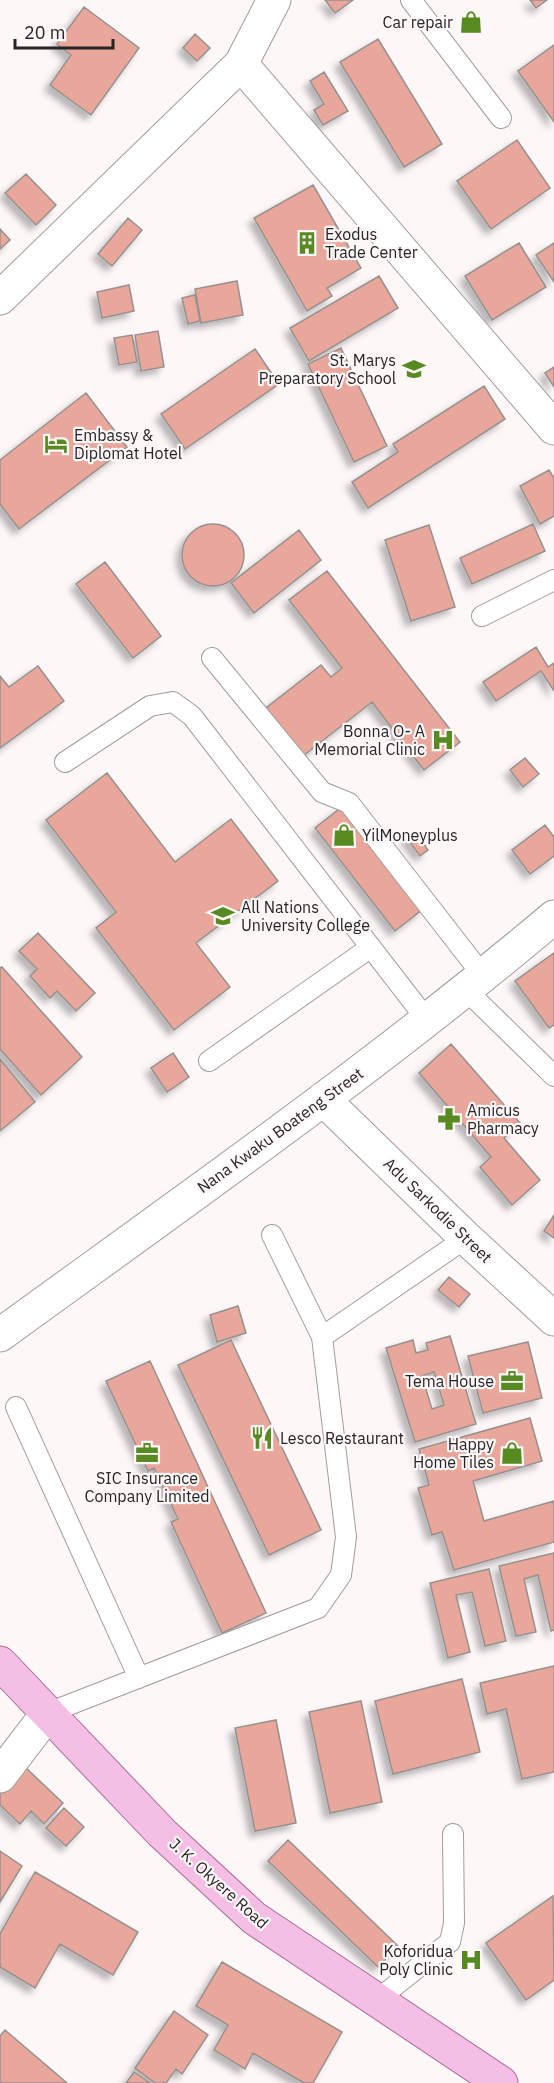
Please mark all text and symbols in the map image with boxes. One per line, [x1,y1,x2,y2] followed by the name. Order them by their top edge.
[458,9,484,35] shop icon: Car repair
[15,12,112,50] scale bar
[383,12,453,32] place label: Car repair
[24,21,66,44] text: 20 m
[325,224,418,262] place label: Exodus Trade Center
[294,230,320,256] building icon: Exodus Trade Center
[259,350,396,388] place label: St. Marys Preparatory School
[401,356,427,382] school or university icon: St. Marys Preparatory School
[74,425,182,463] place label: Embassy & Diplomat Hotel
[43,431,69,457] hotel icon: Embassy & Diplomat Hotel
[314,721,425,759] place label: Bonna O- A Memorial Clinic
[430,727,456,753] hospital icon: Bonna O- A Memorial Clinic
[331,822,357,848] shop icon: YilMoneyplus
[362,825,458,845] place label: YilMoneyplus
[241,897,370,935] place label: All Nations University College
[210,903,236,929] school or university icon: All Nations University College
[193,1063,367,1197] street label: Nana Kwaku Boateng Street
[467,1100,539,1138] place label: Amicus Pharmacy
[436,1106,462,1132] pharmacy icon: Amicus Pharmacy
[380,1153,496,1267] street label: Adu Sarkodie Street
[499,1368,525,1394] office icon: Tema House
[405,1371,494,1391] place label: Tema House
[249,1425,275,1451] restaurant icon: Lesco Restaurant
[280,1428,404,1448] place label: Lesco Restaurant
[413,1434,494,1472] place label: Happy Home Tiles
[134,1440,160,1466] office icon: SIC Insurance Company Limited
[499,1440,525,1466] shop icon: Happy Home Tiles
[84,1468,210,1506] place label: SIC Insurance Company Limited
[165,1833,273,1933] street label: J. K. Okyere Road
[379,1941,453,1979] place label: Koforidua Poly Clinic
[458,1947,484,1973] hospital icon: Koforidua Poly Clinic

